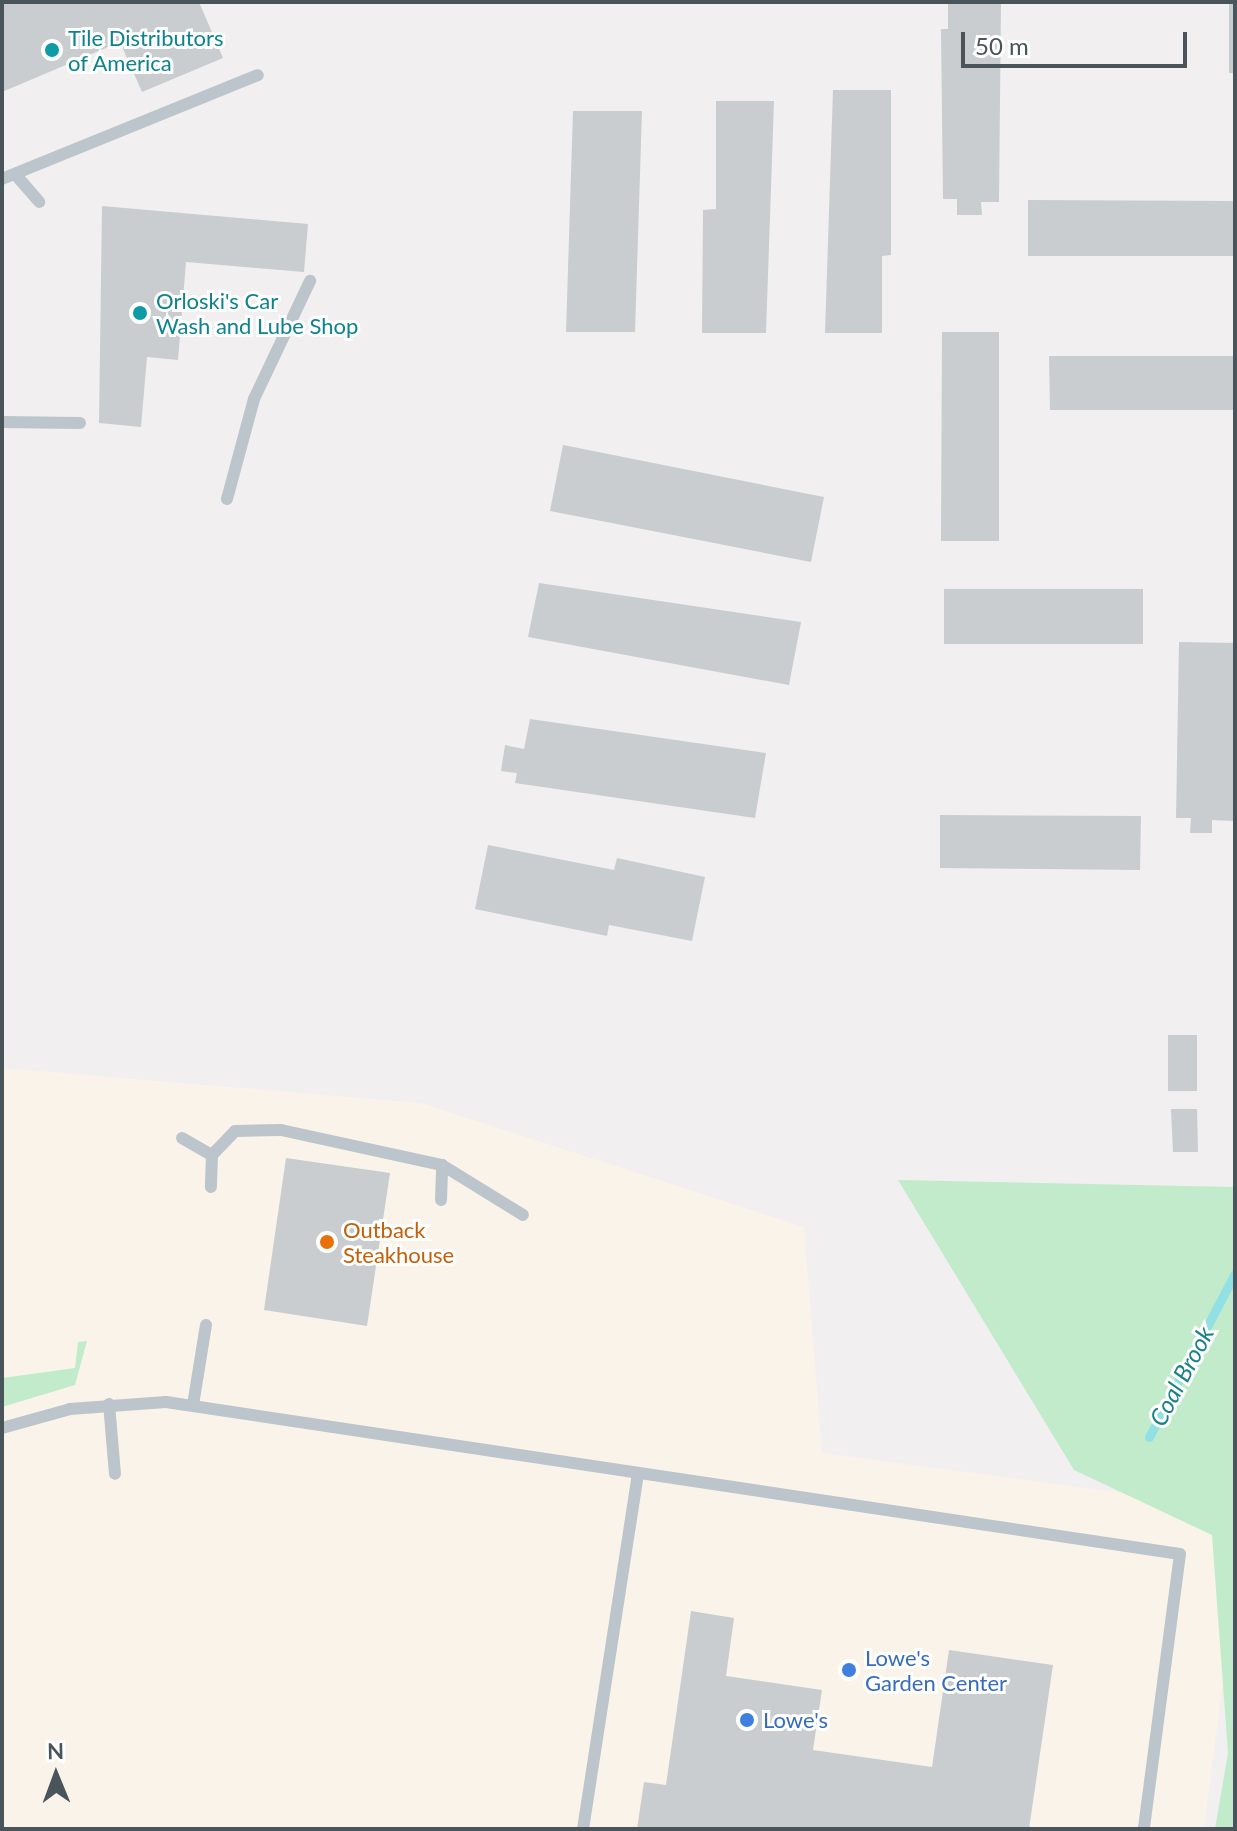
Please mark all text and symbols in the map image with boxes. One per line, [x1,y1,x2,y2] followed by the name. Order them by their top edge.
[965,16,1191,66] scale bar
[68,24,223,76] place label: Tile Distributors of America
[975,31,1029,60] text: 50 m
[43,41,61,59] marker: Tile Distributors of America
[156,287,358,338] place label: Orloski's Car Wash and Lube Shop
[131,304,149,322] marker: Orloski's Car Wash and Lube Shop
[343,1216,454,1268] place label: Outback Steakhouse
[318,1233,336,1251] marker: Outback Steakhouse
[1143,1321,1219,1431] water label: Coal Brook
[865,1644,1007,1696] place label: Lowe's Garden Center
[840,1661,858,1679] marker: Lowe's Garden Center
[763,1707,828,1733] place label: Lowe's
[738,1711,756,1729] marker: Lowe's
[16,1735,96,1815] north arrow
[47,1737,64,1764] text: N

